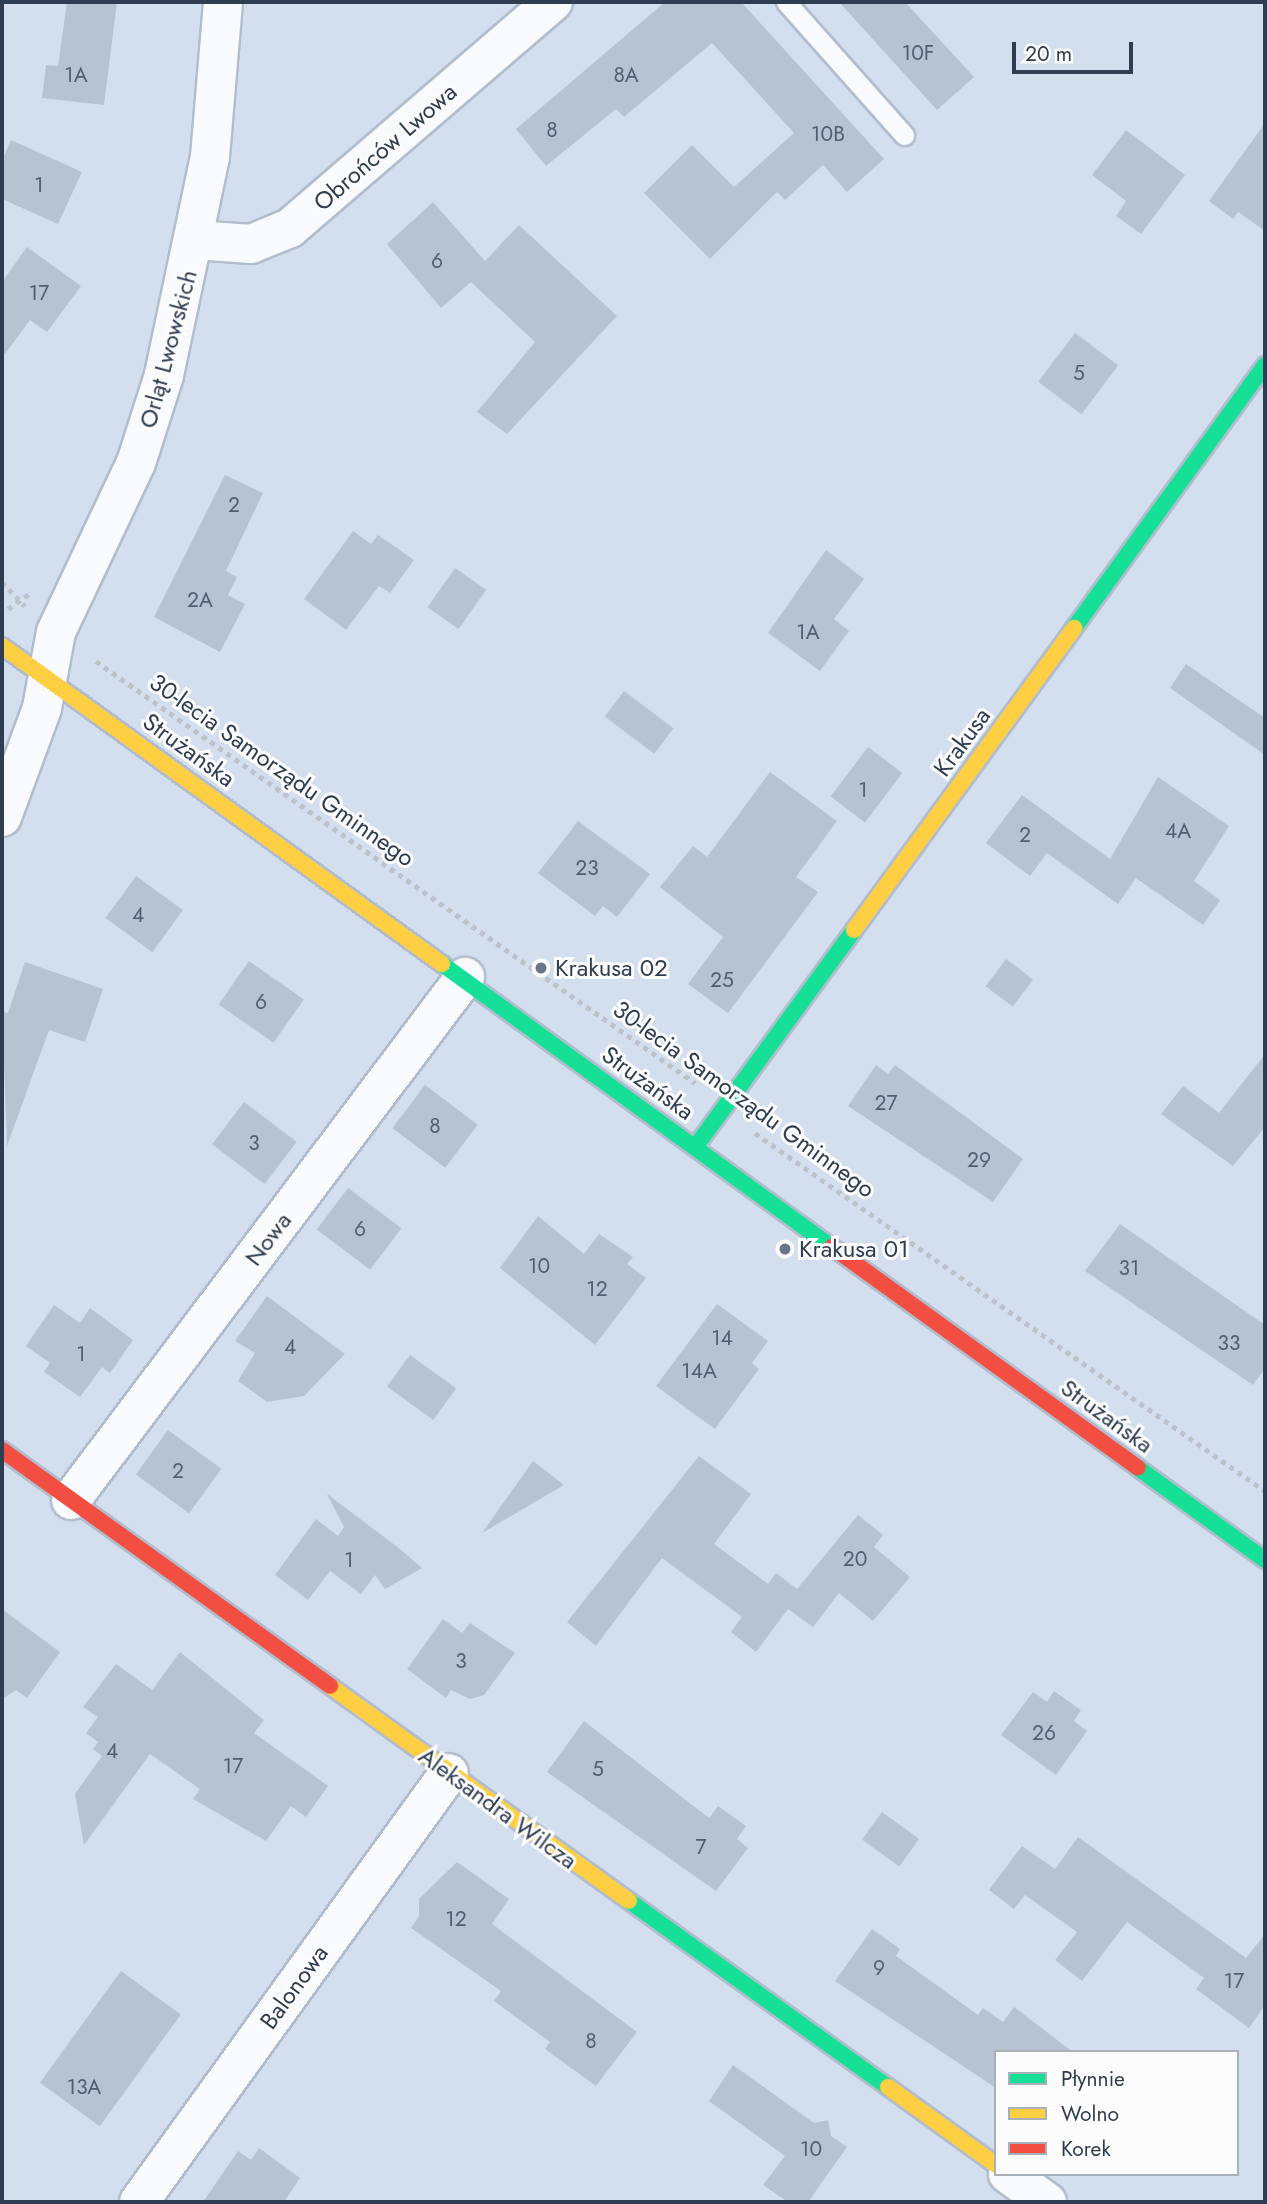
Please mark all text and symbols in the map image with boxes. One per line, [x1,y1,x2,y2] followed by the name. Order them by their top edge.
[1015,28,1136,72] scale bar
[1025,39,1072,69] text: 20 m
[902,40,934,66] house number: 10F
[64,62,88,88] house number: 1A
[613,62,639,88] house number: 8A
[308,77,462,217] street label: Obrońców Lwowa
[546,117,558,143] house number: 8
[811,121,845,147] house number: 10B
[34,172,44,198] house number: 1
[431,248,443,274] house number: 6
[133,267,203,431] street label: Orląt Lwowskich
[29,280,49,306] house number: 17
[1073,360,1085,386] house number: 5
[228,492,240,518] house number: 2
[187,587,213,613] house number: 2A
[796,619,820,645] house number: 1A
[144,667,420,873] street label: 30-lecia Samorządu Gminnego
[928,702,996,782] street label: Krakusa
[137,707,241,793] street label: Strużańska
[858,777,868,803] house number: 1
[1165,818,1191,844] house number: 4A
[1019,822,1031,848] house number: 2
[575,855,599,881] house number: 23
[132,902,144,928] house number: 4
[555,954,668,982] place label: Krakusa 02
[533,960,549,976] marker: Krakusa 02
[710,967,734,993] house number: 25
[255,989,267,1015] house number: 6
[608,994,880,1204] street label: 30-lecia Samorządu Gminnego
[596,1040,700,1126] street label: Strużańska
[875,1090,897,1116] house number: 27
[429,1113,441,1139] house number: 8
[248,1130,260,1156] house number: 3
[967,1147,991,1173] house number: 29
[239,1207,297,1271] street label: Nowa
[354,1216,366,1242] house number: 6
[799,1235,909,1263] place label: Krakusa 01
[777,1241,793,1257] marker: Krakusa 01
[528,1253,550,1279] house number: 10
[1119,1255,1139,1281] house number: 31
[586,1276,608,1302] house number: 12
[711,1325,733,1351] house number: 14
[1218,1330,1240,1356] house number: 33
[284,1334,296,1360] house number: 4
[76,1341,86,1367] house number: 1
[681,1358,717,1384] house number: 14A
[1055,1373,1159,1459] street label: Strużańska
[172,1458,184,1484] house number: 2
[843,1546,867,1572] house number: 20
[344,1547,354,1573] house number: 1
[455,1648,467,1674] house number: 3
[1032,1720,1056,1746] house number: 26
[106,1738,118,1764] house number: 4
[413,1741,583,1875] street label: Aleksandra Wilcza
[223,1753,243,1779] house number: 17
[592,1756,604,1782] house number: 5
[695,1834,707,1860] house number: 7
[445,1906,467,1932] house number: 12
[254,1939,334,2035] street label: Balonowa
[873,1955,885,1981] house number: 9
[1224,1968,1244,1994] house number: 17
[585,2028,597,2054] house number: 8
[994,2050,1239,2176] legend
[1061,2064,1125,2094] text: Płynnie
[67,2074,101,2100] house number: 13A
[1061,2099,1119,2129] text: Wolno
[1061,2134,1111,2164] text: Korek
[800,2136,822,2162] house number: 10

